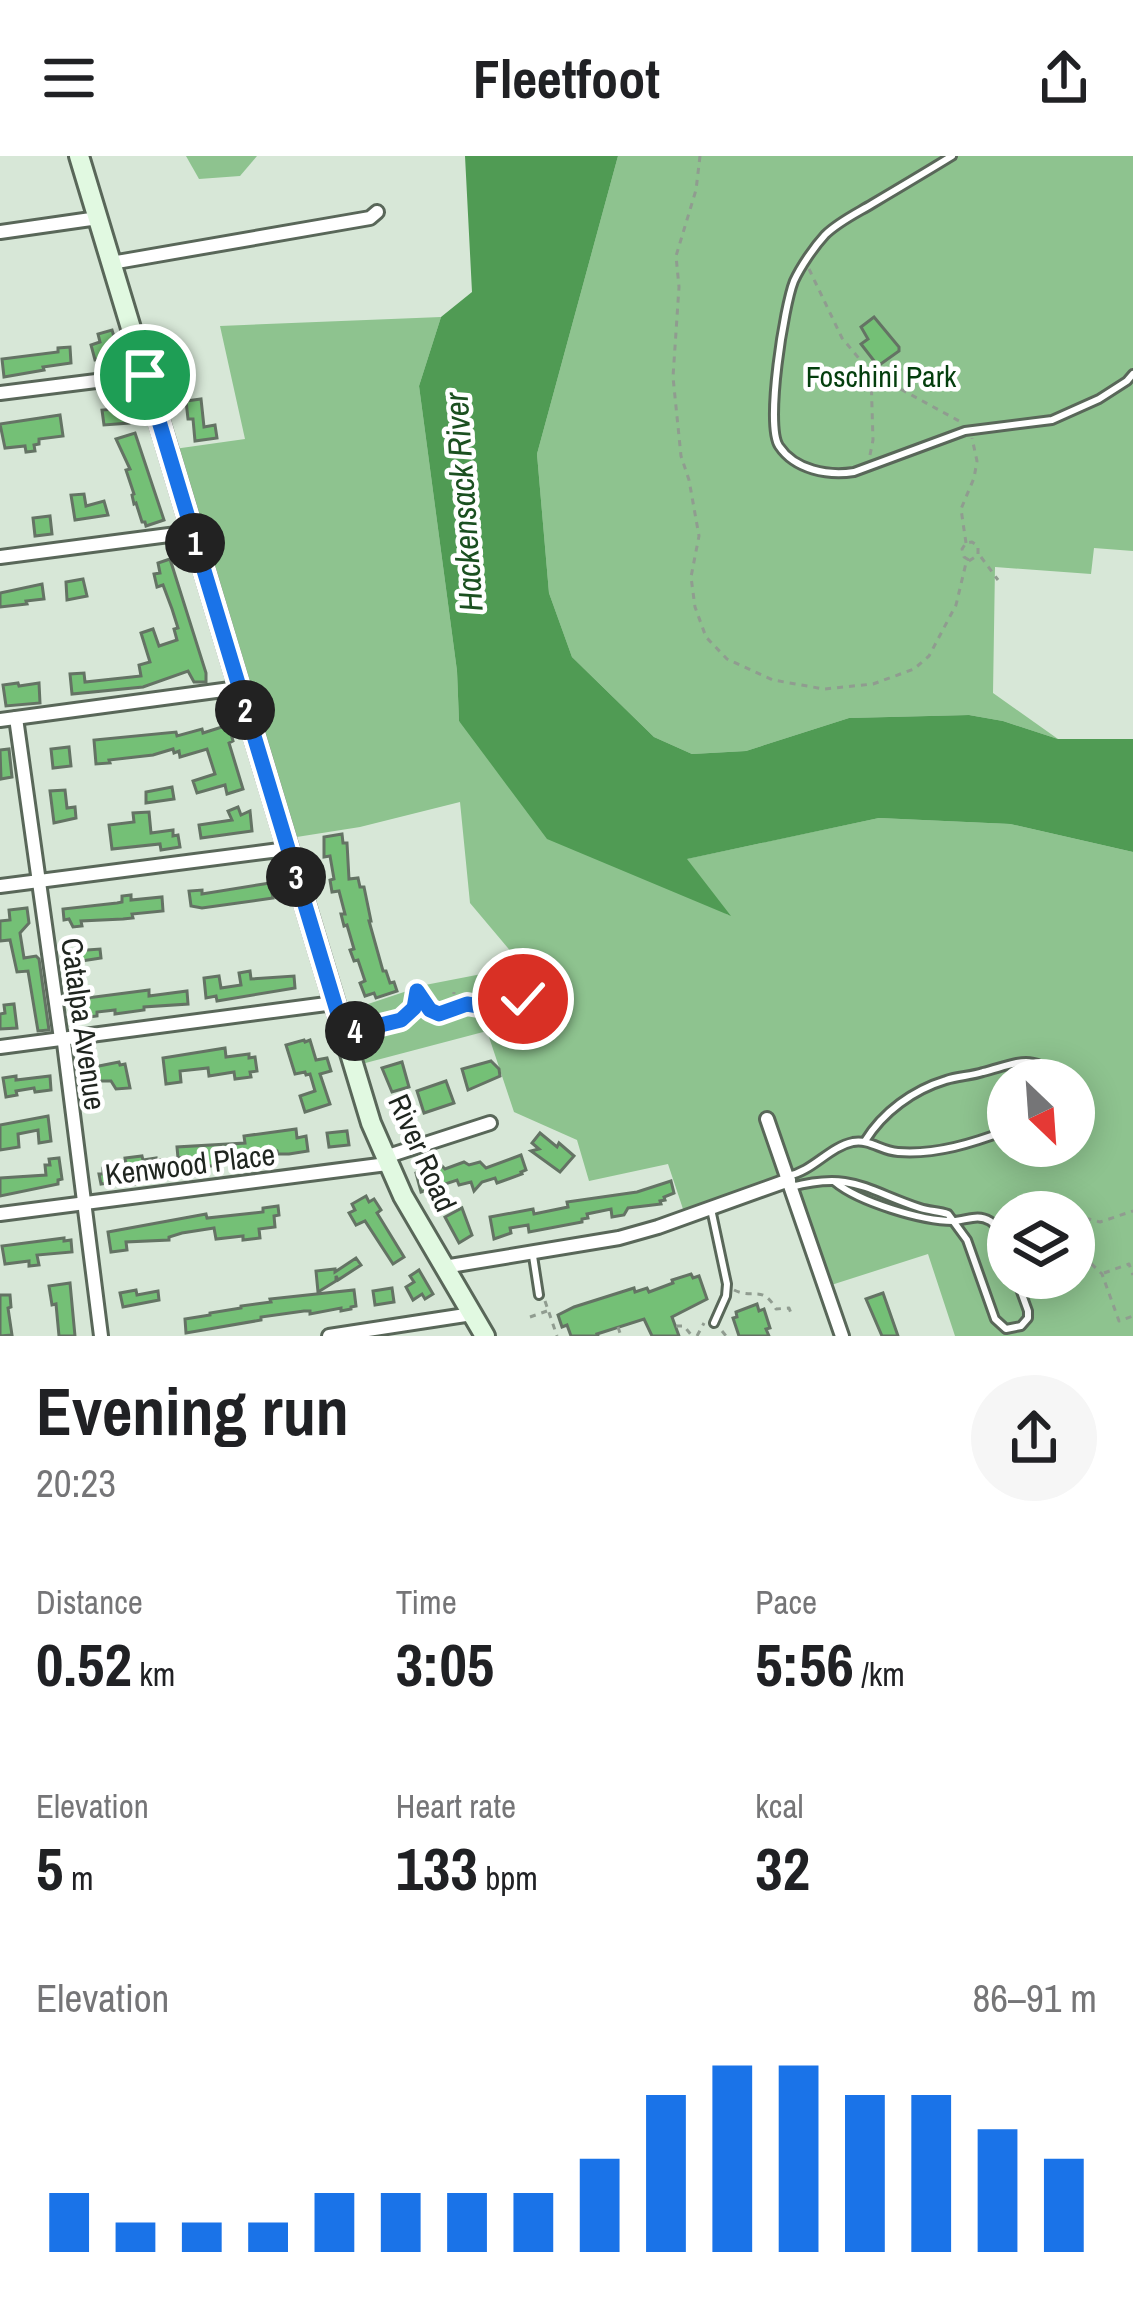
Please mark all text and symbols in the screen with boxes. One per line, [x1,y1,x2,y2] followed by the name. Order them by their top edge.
[473,42,660,115] text: Fleetfoot
[36,45,102,111] icon: menu
[1031,45,1097,111] icon: share
[94,324,196,426] pin
[112,342,178,408] icon: arrive
[806,356,957,396] park label: Foschini Park
[433,390,493,613] water label: Hackensack River
[165,513,225,573] pin: 1
[187,521,203,565] text: 1
[215,680,275,740] pin: 2
[237,688,253,732] text: 2
[266,847,326,907] pin: 3
[288,855,304,899] text: 3
[52,935,116,1112] street label: Catalpa Avenue
[472,948,574,1050] pin
[490,966,556,1032] icon: check
[325,1001,385,1061] pin: 4
[347,1009,363,1053] text: 4
[987,1059,1095,1167] north arrow
[987,1059,1095,1299] map controls
[379,1088,466,1218] street label: River Road
[103,1134,277,1194] street label: Kenwood Place
[987,1191,1095,1299] button: layers
[36,1367,349,1456] text: Evening run
[971,1375,1097,1501] button: share
[36,1457,116,1509] text: 20:23
[36,1580,143,1624] text: Distance
[396,1580,457,1624] text: Time
[755,1580,817,1624] text: Pace
[36,1624,132,1705] text: 0.52
[396,1624,494,1705] text: 3:05
[755,1624,854,1705] text: 5:56
[132,1652,175,1696] text: km
[854,1652,905,1696] text: /km
[36,1784,149,1828] text: Elevation
[396,1784,516,1828] text: Heart rate
[755,1784,803,1828] text: kcal
[36,1828,63,1909] text: 5
[396,1828,478,1909] text: 133
[755,1828,810,1909] text: 32
[63,1856,93,1900] text: m
[478,1856,538,1900] text: bpm
[36,1972,169,2024] text: Elevation
[973,1972,1097,2024] text: 86–91 m

